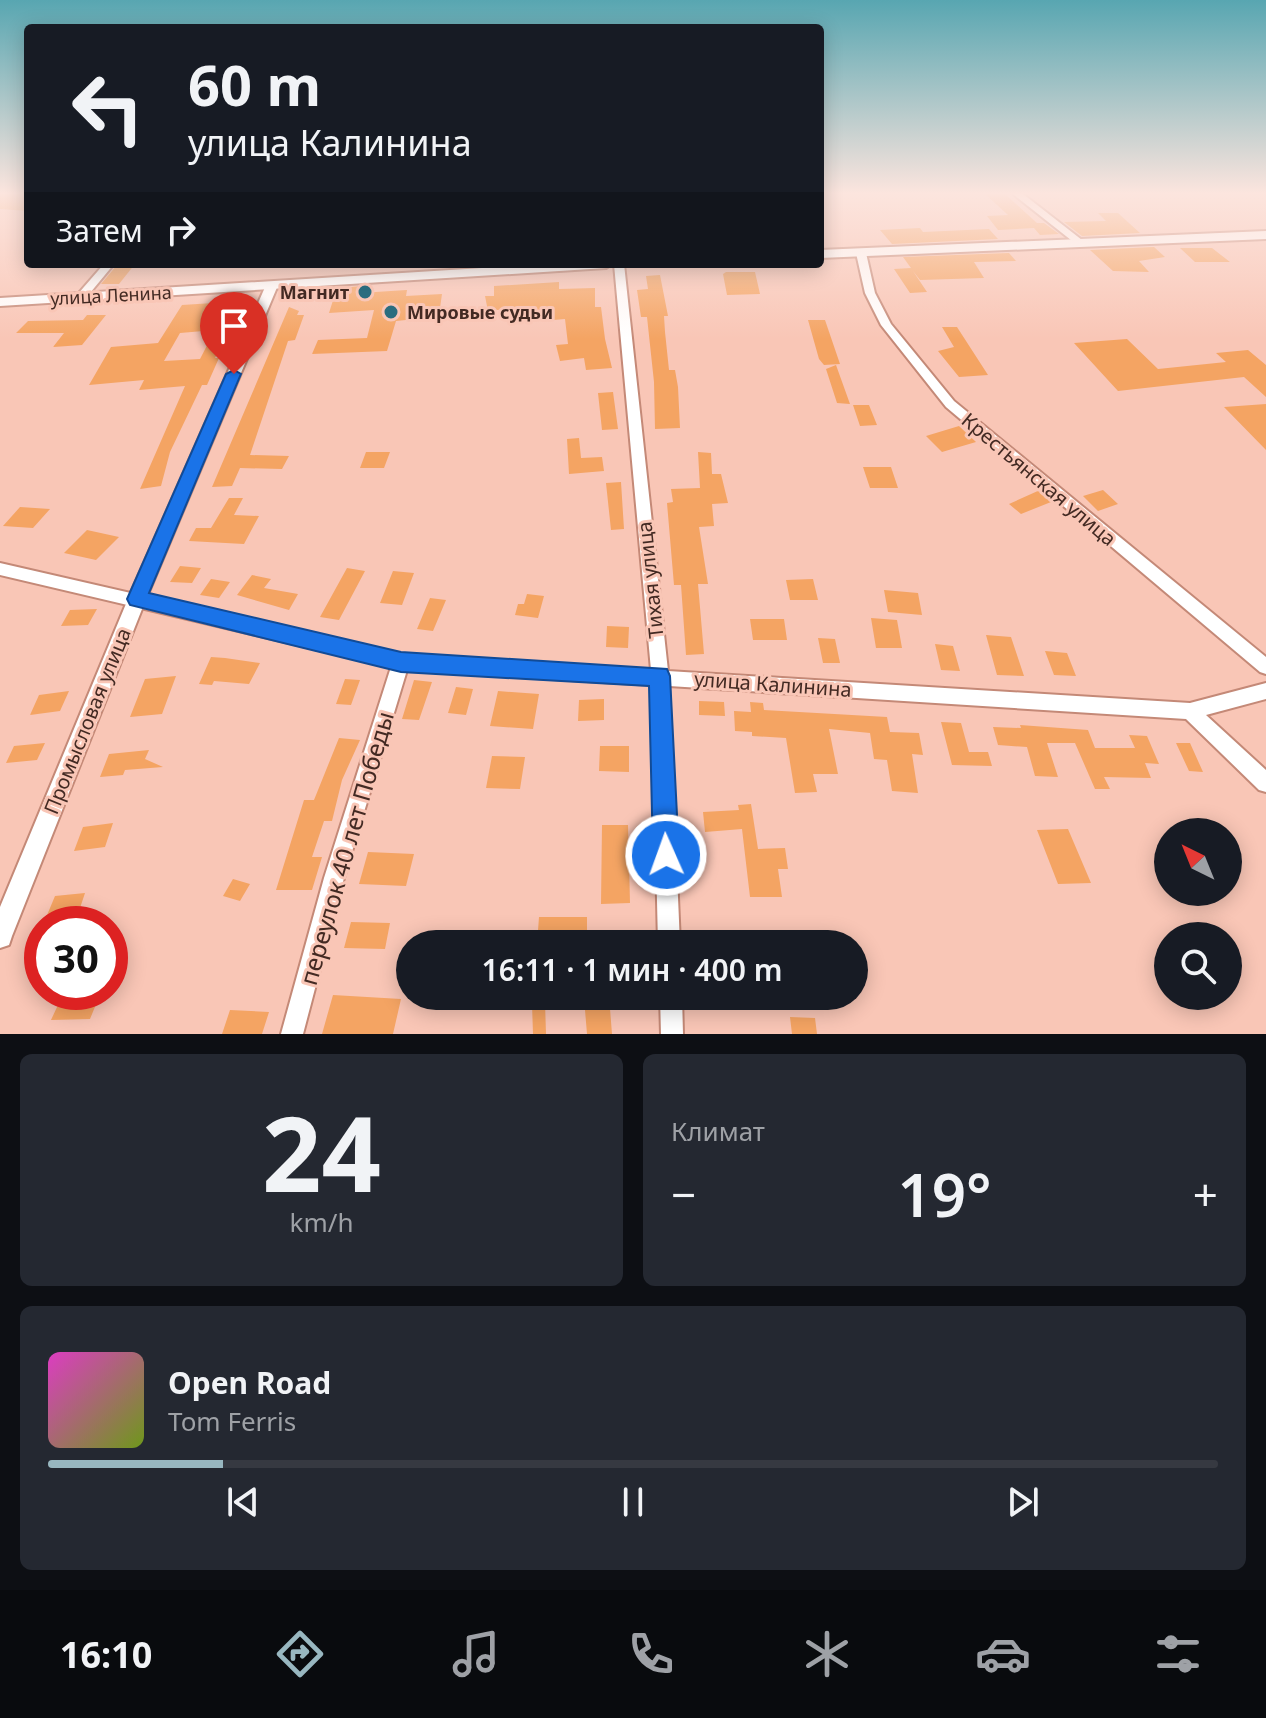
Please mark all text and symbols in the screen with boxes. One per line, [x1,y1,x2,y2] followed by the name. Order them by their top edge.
[188,46,321,122] text: 60 m
[56,56,160,160] icon: left
[188,118,472,167] text: улица Калинина
[159,208,203,252] icon: right
[56,210,143,251] text: Затем
[50,280,172,310] street label: улица Ленина
[280,280,349,304] place label: Магнит
[356,283,374,301] marker: Магнит
[200,292,268,374] pin
[407,300,553,324] place label: Мировые судьи
[382,303,400,321] marker: Мировые судьи
[212,304,256,348] icon: arrive
[956,406,1122,552] street label: Крестьянская улица
[630,520,670,640] street label: Тихая улица
[37,624,137,818] street label: Промысловая улица
[693,665,853,703] street label: улица Калинина
[291,707,401,989] street label: переулок 40 лет Победы
[624,813,708,897] position arrow
[1154,818,1242,906] north arrow
[1154,818,1242,1010] map controls
[24,906,128,1010] speed limit sign: 30
[1154,922,1242,1010] button: search
[482,949,782,990] text: 16:11 · 1 мин · 400 m
[262,1081,381,1222] text: 24
[671,1113,765,1149] text: Климат
[897,1153,992,1235] text: 19°
[671,1164,696,1224] text: −
[1193,1164,1218,1224] text: +
[290,1204,353,1240] text: km/h
[168,1362,331,1403] text: Open Road
[168,1403,296,1439] text: Tom Ferris
[221,1480,265,1524] icon: previous
[611,1480,655,1524] icon: pause
[1001,1480,1045,1524] icon: next
[272,1626,328,1682] icon: directions
[448,1626,504,1682] icon: music
[623,1626,679,1682] icon: phone
[799,1626,855,1682] icon: climate
[975,1626,1031,1682] icon: car
[1150,1626,1206,1682] icon: filters
[60,1630,152,1679] text: 16:10

